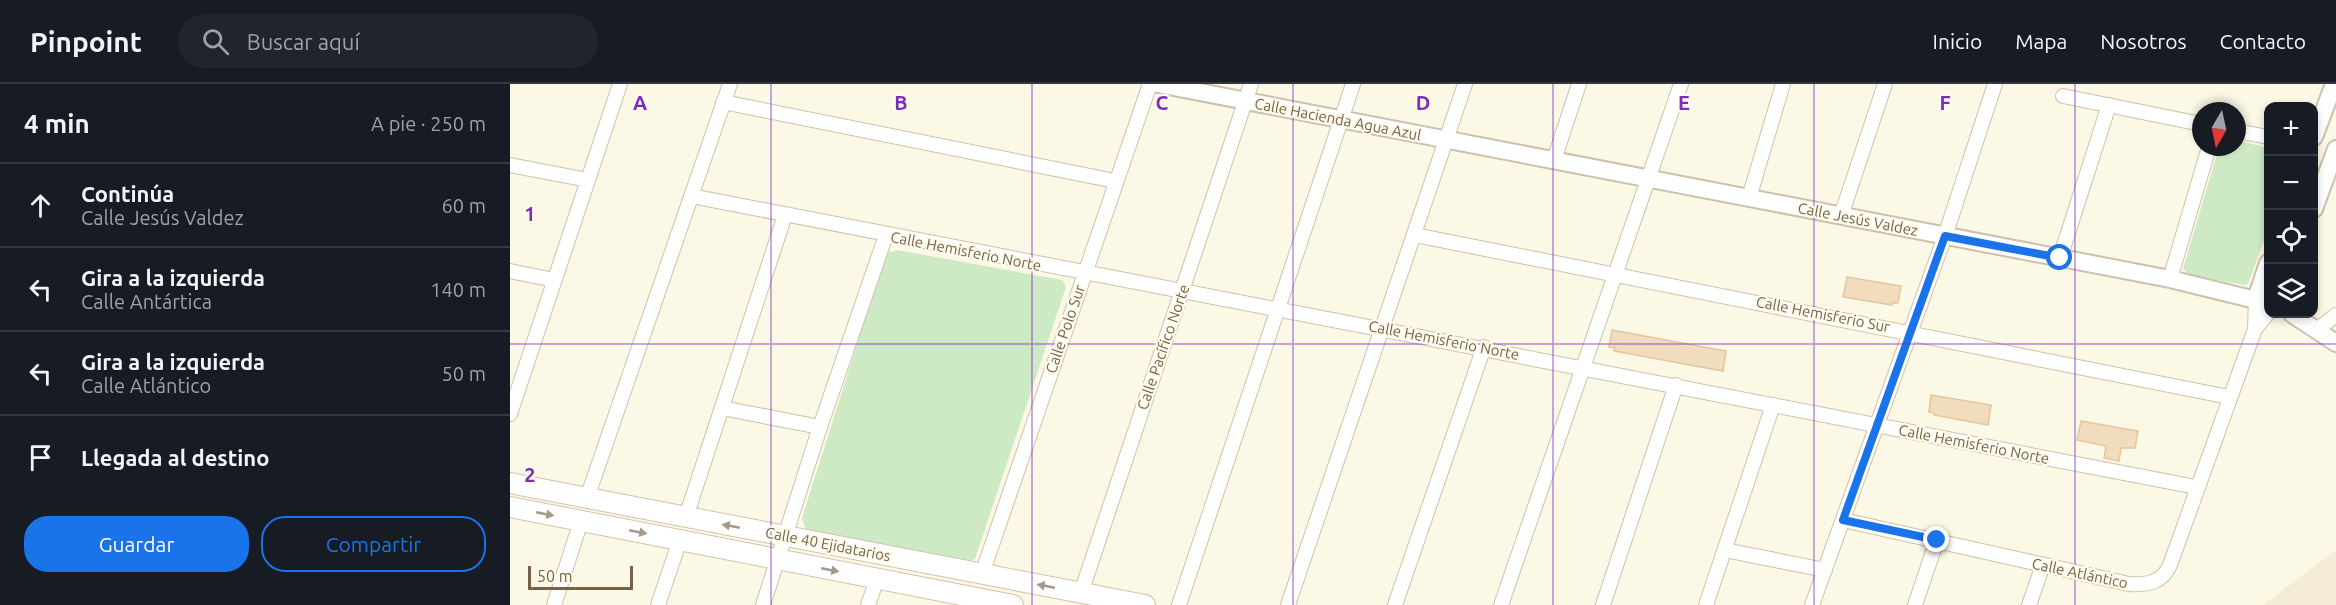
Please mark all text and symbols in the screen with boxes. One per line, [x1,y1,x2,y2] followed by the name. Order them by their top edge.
[178,14,598,68] search box
[199,25,232,58] icon: search
[30,26,142,57] text: Pinpoint
[247,29,360,54] text: Buscar aquí
[1933,29,1982,53] text: Inicio
[2015,29,2067,53] text: Mapa
[2100,29,2187,53] text: Nosotros
[2220,29,2306,53] text: Contacto
[633,91,647,114] text: A
[894,91,908,114] text: B
[1156,91,1169,114] text: C
[1416,91,1430,114] text: D
[1678,91,1690,114] text: E
[1939,91,1951,114] text: F
[1253,94,1423,144] street label: Calle Hacienda Agua Azul
[2192,102,2246,156] north arrow
[2264,102,2318,318] map controls
[2264,102,2318,156] button: +
[24,109,90,138] text: 4 min
[371,112,486,135] text: A pie · 250 m
[2264,156,2318,210] button: −
[81,181,174,206] text: Continúa
[24,189,57,222] icon: ahead
[442,194,486,217] text: 60 m
[1796,199,1920,239] street label: Calle Jesús Valdez
[524,202,536,225] text: 1
[81,206,244,229] text: Calle Jesús Valdez
[2264,210,2318,264] button: locate
[889,228,1043,274] street label: Calle Hemisferio Norte
[2046,244,2072,270] route start
[2264,264,2318,318] button: layers
[81,265,265,290] text: Gira a la izquierda
[24,273,57,306] icon: left
[430,278,486,301] text: 140 m
[1042,282,1088,375] street label: Calle Polo Sur
[1134,282,1192,412] street label: Calle Pacífico Norte
[81,290,212,313] text: Calle Antártica
[1755,293,1892,335] street label: Calle Hemisferio Sur
[1367,317,1521,363] street label: Calle Hemisferio Norte
[81,349,265,374] text: Gira a la izquierda
[24,357,57,390] icon: left
[442,362,486,385] text: 50 m
[81,374,211,397] text: Calle Atlántico
[1897,421,2051,467] street label: Calle Hemisferio Norte
[24,441,57,474] icon: arrive
[81,445,269,470] text: Llegada al destino
[524,463,536,486] text: 2
[536,510,555,519] one-way arrow
[24,516,249,572] button: Guardar
[261,516,486,572] button: Compartir
[721,521,740,530] one-way arrow
[764,524,892,564] street label: Calle 40 Ejidatarios
[1923,526,1949,552] route end
[629,528,648,537] one-way arrow
[2030,555,2130,591] street label: Calle Atlántico
[528,563,633,590] scale bar
[820,566,839,575] one-way arrow
[537,567,573,585] text: 50 m
[1037,581,1056,590] one-way arrow

